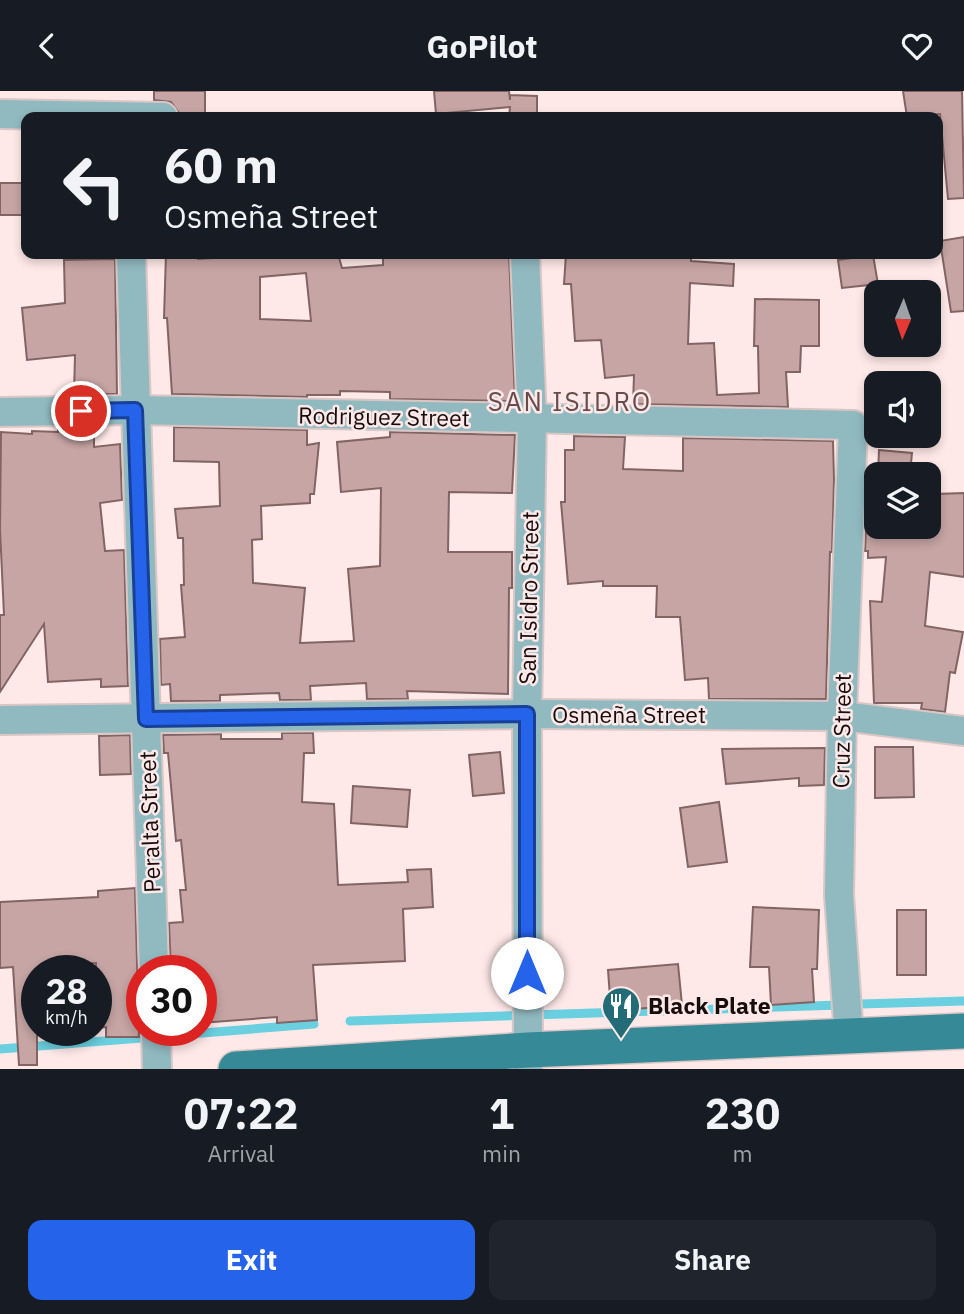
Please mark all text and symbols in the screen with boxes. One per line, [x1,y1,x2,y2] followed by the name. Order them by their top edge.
[426,25,538,67] text: GoPilot
[28,27,66,65] icon: back
[898,27,936,65] icon: heart
[164,133,278,196] text: 60 m
[49,140,140,231] icon: left
[164,195,378,237] text: Osmeña Street
[864,280,942,357] north arrow
[864,280,941,539] map controls
[864,371,941,448] button: sound
[51,381,111,441] pin
[488,384,652,418] district label: SAN ISIDRO
[62,392,100,430] icon: arrive
[298,400,470,432] street label: Rodriguez Street
[864,462,941,539] button: layers
[511,511,545,685] street label: San Isidro Street
[825,673,857,789] street label: Cruz Street
[552,699,706,729] street label: Osmeña Street
[132,751,166,893] street label: Peralta Street
[490,936,564,1010] position arrow
[126,955,217,1046] speed limit sign: 30
[45,968,88,1014] text: 28
[600,985,642,1040] restaurant icon: Black Plate
[648,990,771,1020] place label: Black Plate
[45,1006,88,1029] text: km/h
[184,1086,298,1141] text: 07:22
[489,1086,514,1141] text: 1
[705,1086,780,1141] text: 230
[208,1138,275,1168] text: Arrival
[482,1138,521,1168] text: min
[732,1138,753,1168] text: m
[28,1220,475,1300] button: Exit
[489,1220,936,1300] button: Share

